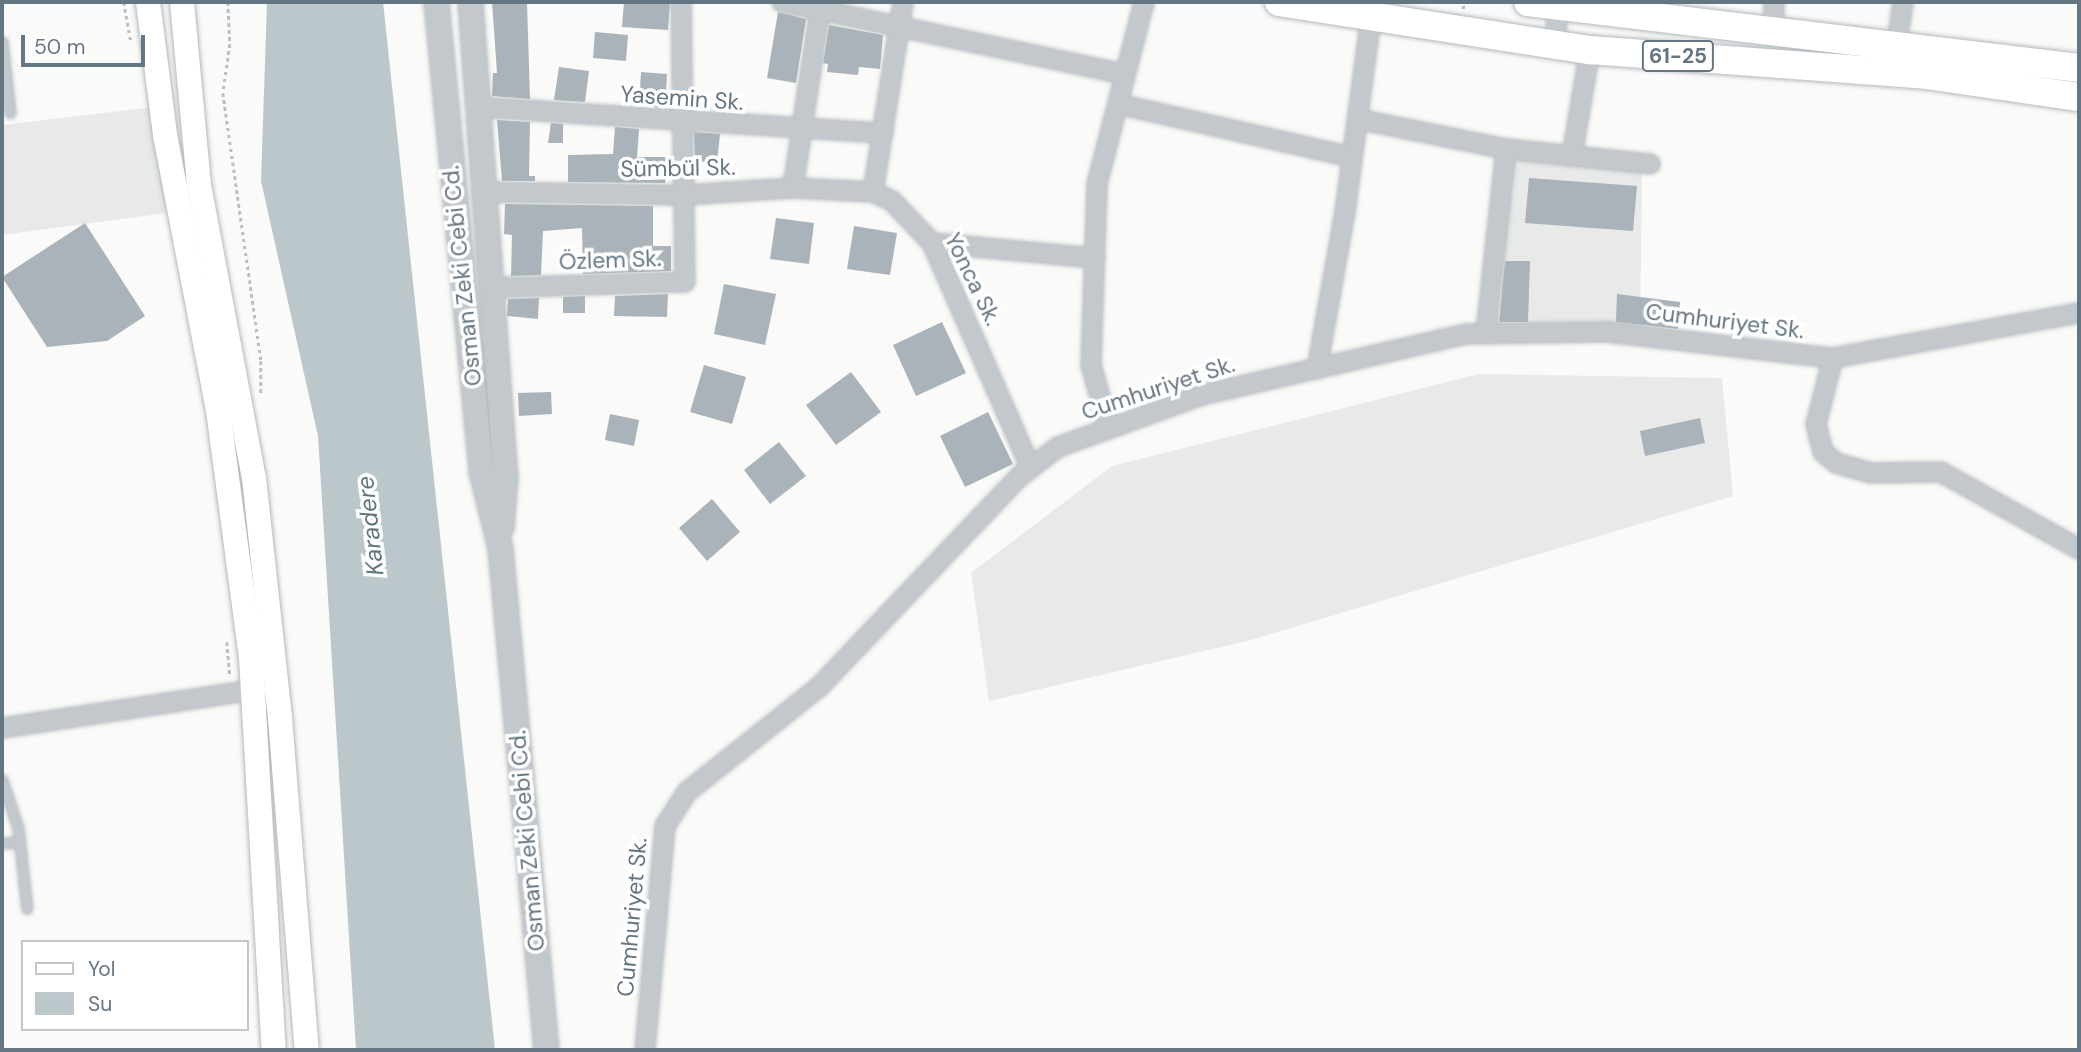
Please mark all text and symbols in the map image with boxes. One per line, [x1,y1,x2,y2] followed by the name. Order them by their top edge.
[24,21,149,65] scale bar
[34,33,85,61] text: 50 m
[1641,38,1715,74] road number: 61-25
[619,80,745,116] street label: Yasemin Sk.
[620,153,736,183] street label: Sümbül Sk.
[437,164,487,388] street label: Osman Zeki Cebi Cd.
[939,228,1007,330] street label: Yonca Sk.
[558,244,662,276] street label: Özlem Sk.
[1644,298,1806,344] street label: Cumhuriyet Sk.
[1078,350,1238,426] street label: Cumhuriyet Sk.
[350,475,390,577] water label: Karadere
[504,729,550,953] street label: Osman Zeki Cebi Cd.
[611,836,653,998] street label: Cumhuriyet Sk.
[21,940,248,1031] legend
[88,955,116,983] text: Yol
[88,990,112,1018] text: Su

